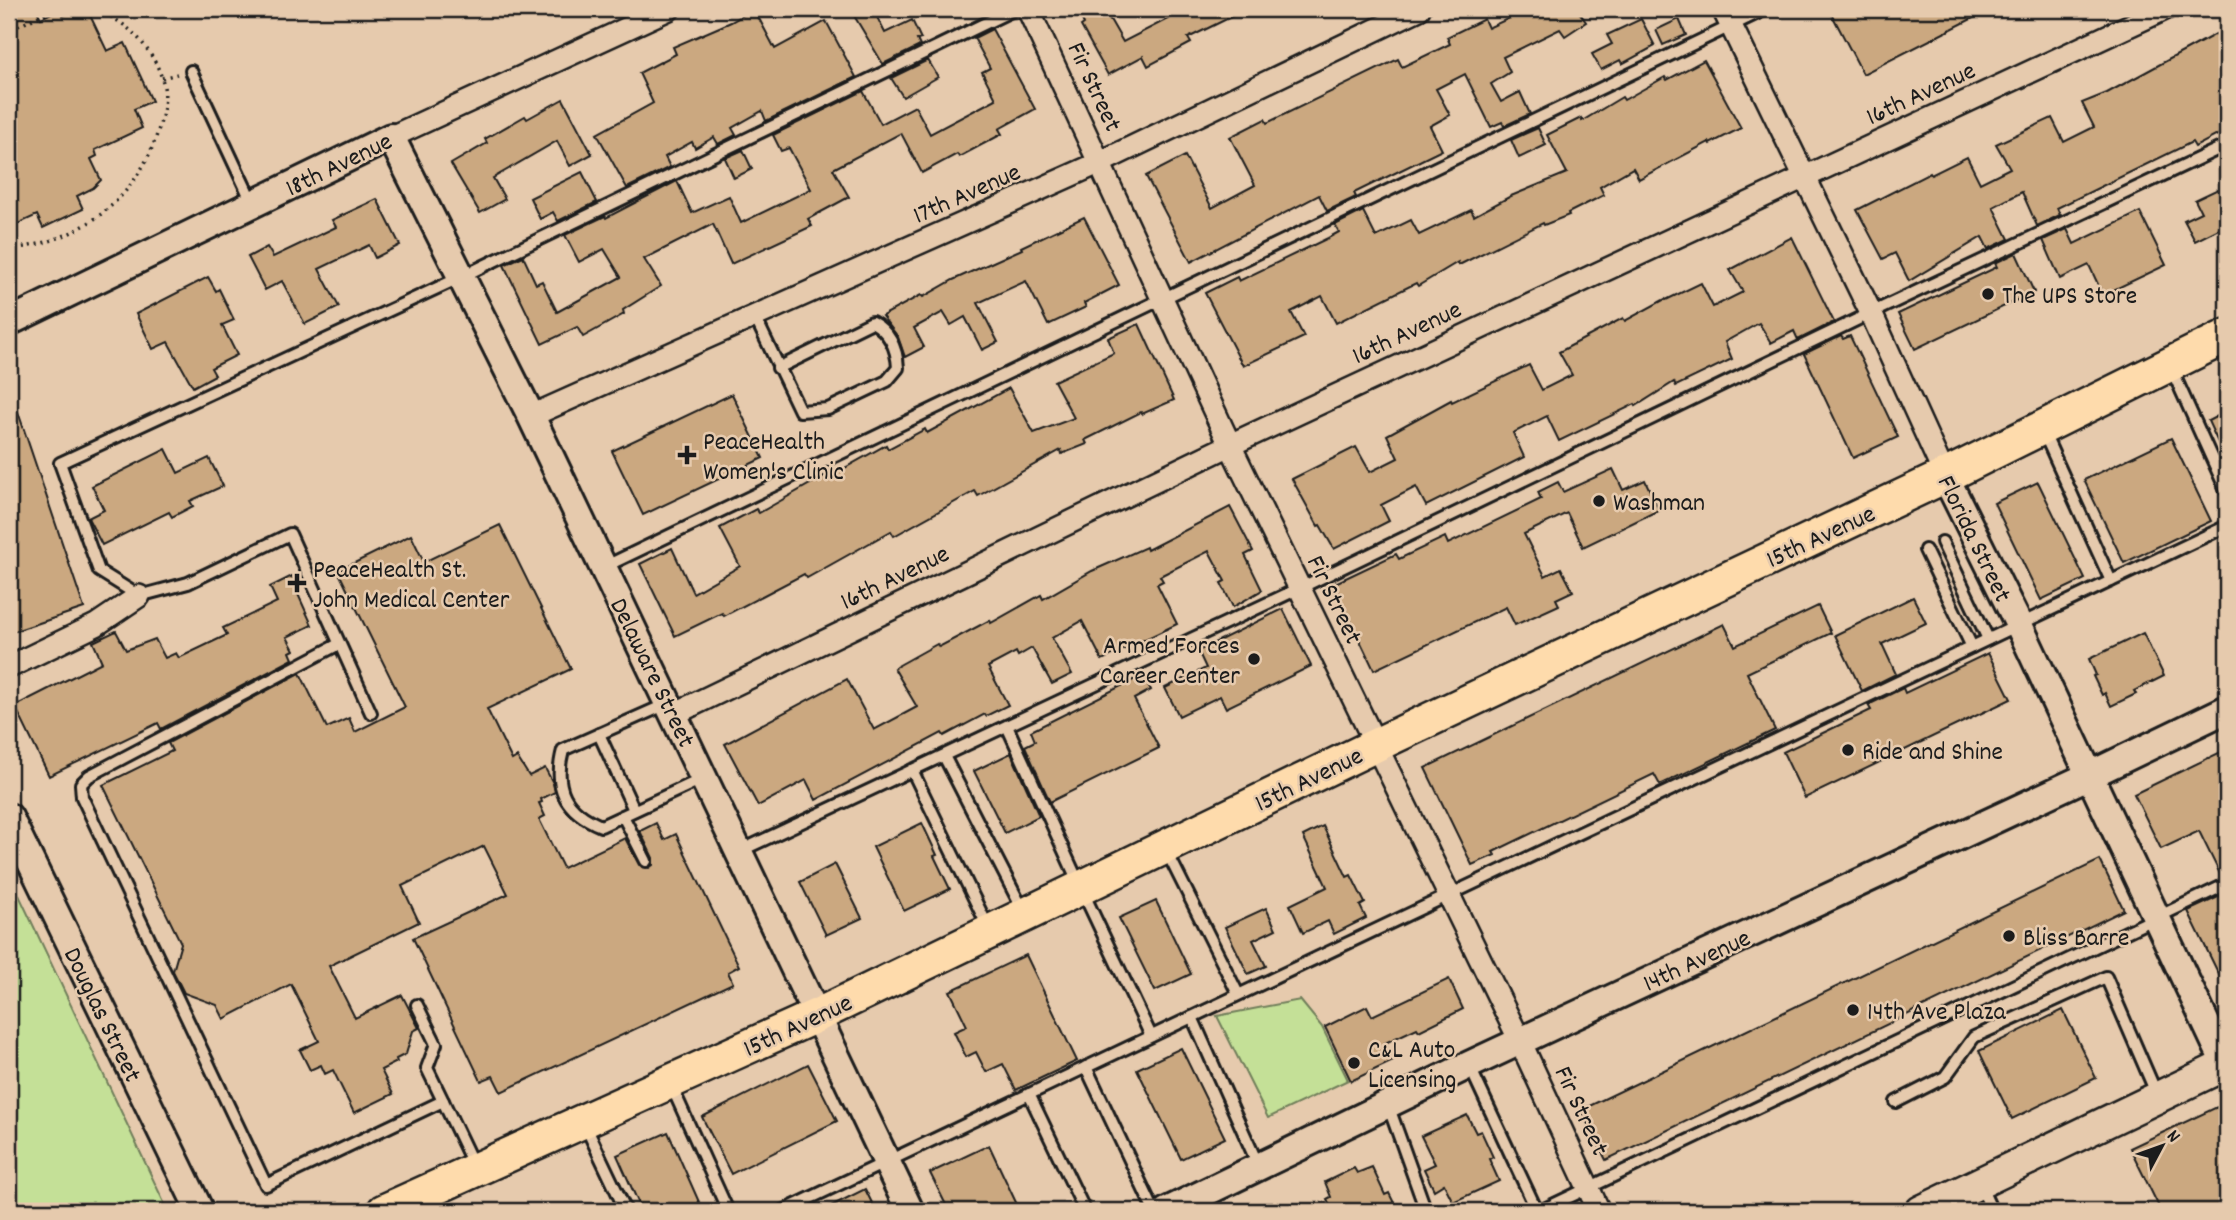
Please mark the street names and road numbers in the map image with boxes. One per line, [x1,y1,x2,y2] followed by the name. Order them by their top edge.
[1056,37,1130,139] street label: Fir Street
[1861,54,1982,137] street label: 16th Avenue
[280,124,399,208] street label: 18th Avenue
[908,155,1027,235] street label: 17th Avenue
[1347,293,1468,376] street label: 16th Avenue
[1926,470,2020,610] street label: Florida Street
[1761,497,1882,580] street label: 15th Avenue
[835,537,956,621] street label: 16th Avenue
[1295,550,1371,652] street label: Fir Street
[599,592,703,755] street label: Delaware Street
[1249,739,1370,823] street label: 15th Avenue
[1638,921,1757,1003] street label: 14th Avenue
[52,942,150,1090] street label: Douglas Street
[738,986,859,1069] street label: 15th Avenue
[1543,1061,1617,1163] street label: Fir Street

